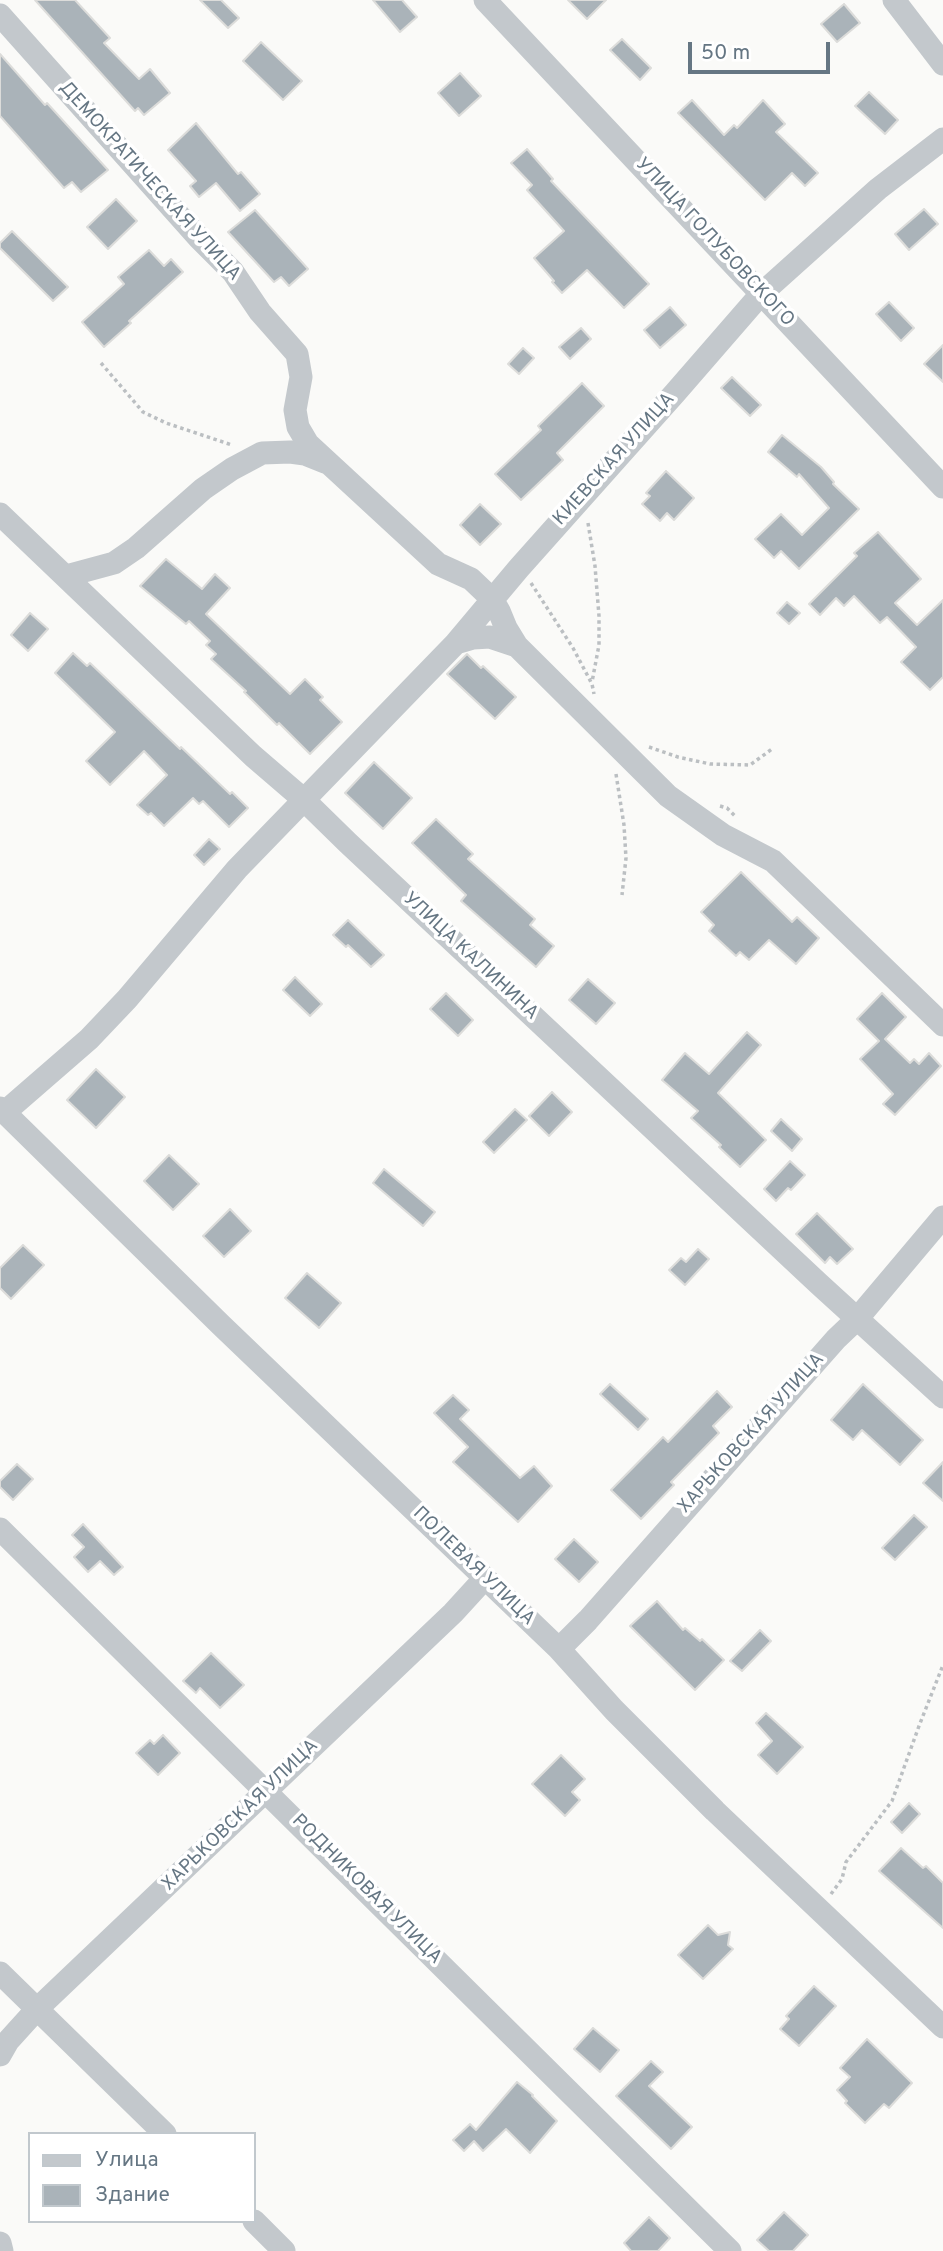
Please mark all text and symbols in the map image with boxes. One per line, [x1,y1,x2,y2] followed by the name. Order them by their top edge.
[691,28,833,72] scale bar
[701,40,750,67] text: 50 m
[53,77,245,287] street label: ДЕМОКРАТИЧЕСКАЯ УЛИЦА
[630,154,798,332] street label: УЛИЦА ГОЛУБОВСКОГО
[549,389,681,531] street label: КИЕВСКАЯ УЛИЦА
[398,888,542,1026] street label: УЛИЦА КАЛИНИНА
[674,1349,830,1519] street label: ХАРЬКОВСКАЯ УЛИЦА
[407,1503,539,1631] street label: ПОЛЕВАЯ УЛИЦА
[158,1736,324,1896] street label: ХАРЬКОВСКАЯ УЛИЦА
[286,1810,446,1970] street label: РОДНИКОВАЯ УЛИЦА
[28,2132,256,2223] legend
[95,2147,159,2174] text: Улица
[95,2182,170,2209] text: Здание

